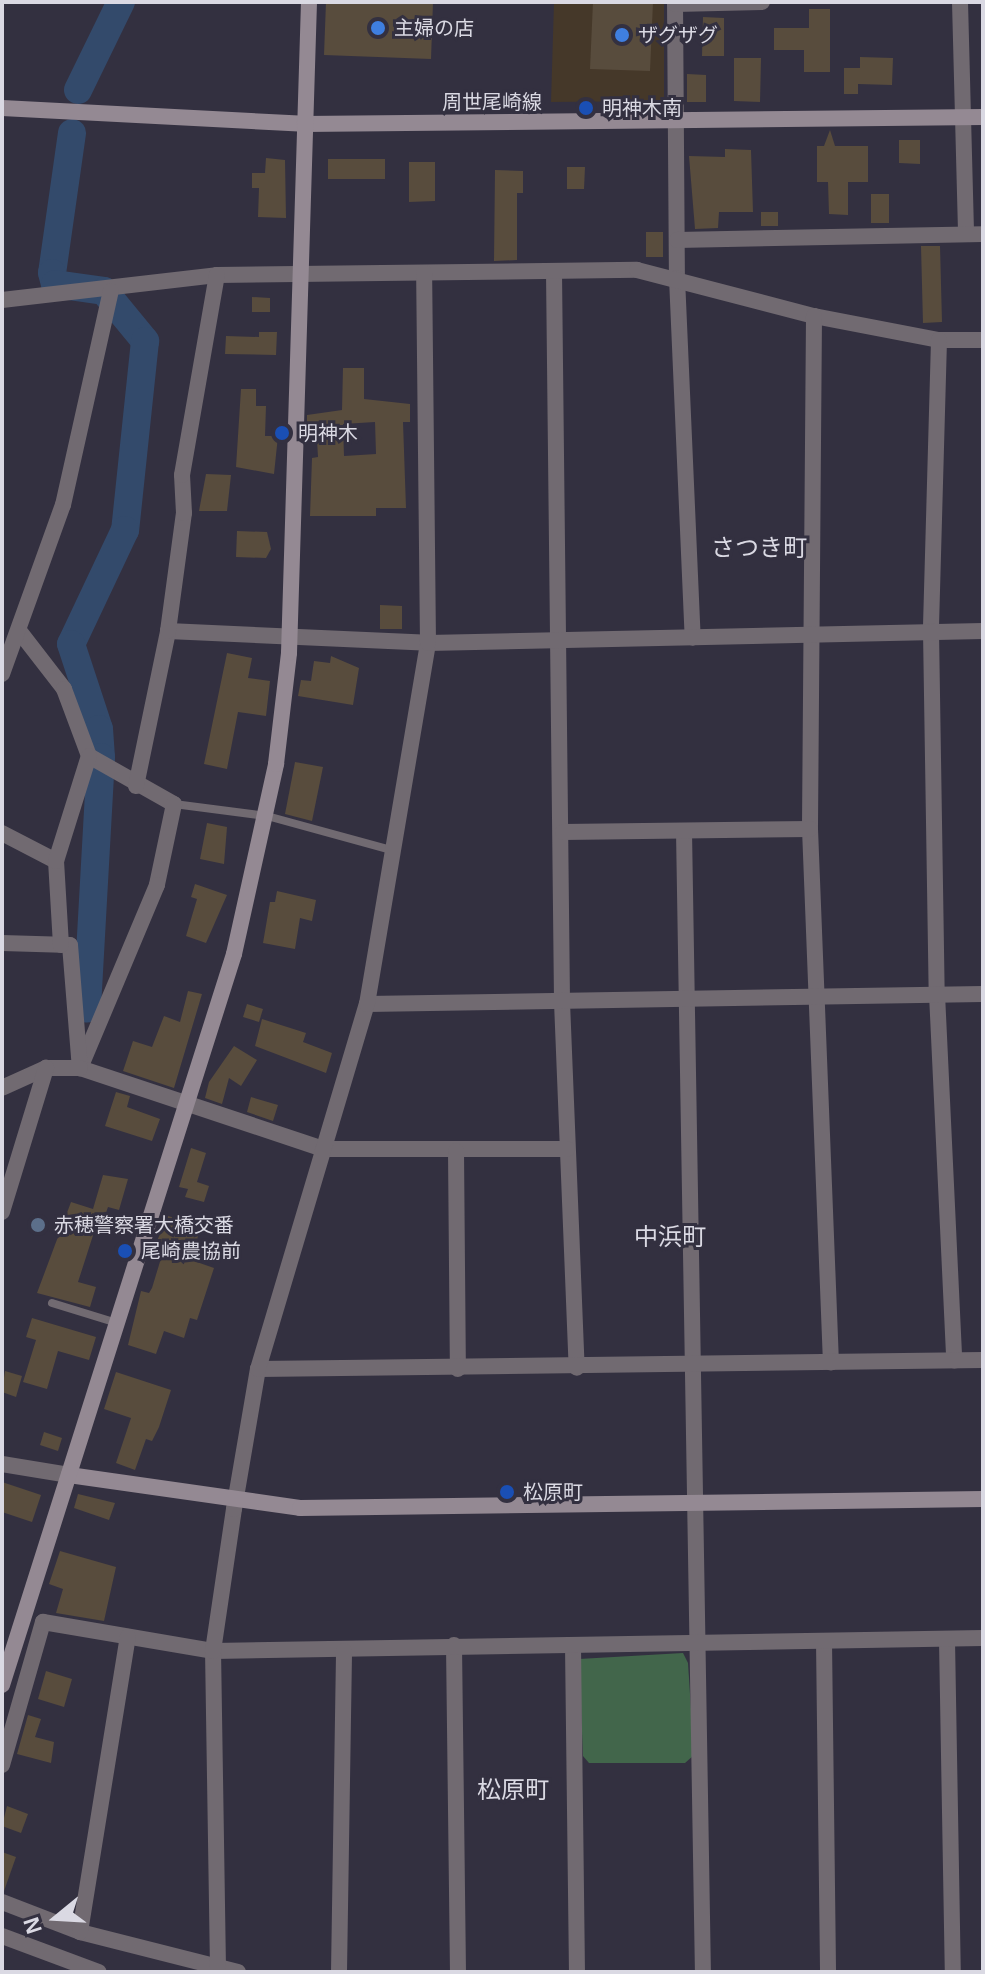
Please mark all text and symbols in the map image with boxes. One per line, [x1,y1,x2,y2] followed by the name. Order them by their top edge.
[394,16,474,40] place label: 主婦の店
[369,19,387,37] marker: 主婦の店
[638,23,718,47] place label: ザグザグ
[613,26,631,44] marker: ザグザグ
[442,90,542,114] street label: 周世尾崎線
[602,96,682,120] place label: 明神木南
[577,99,595,117] marker: 明神木南
[298,421,358,445] place label: 明神木
[273,424,291,442] marker: 明神木
[711,534,807,562] district label: さつき町
[54,1213,234,1237] place label: 赤穂警察署大橋交番
[29,1216,47,1234] marker: 赤穂警察署大橋交番
[634,1223,706,1251] district label: 中浜町
[141,1239,241,1263] place label: 尾崎農協前
[116,1242,134,1260] marker: 尾崎農協前
[523,1480,583,1504] place label: 松原町
[498,1483,516,1501] marker: 松原町
[477,1776,549,1804] district label: 松原町
[16,1878,96,1958] north arrow
[18,1914,47,1937] text: N

